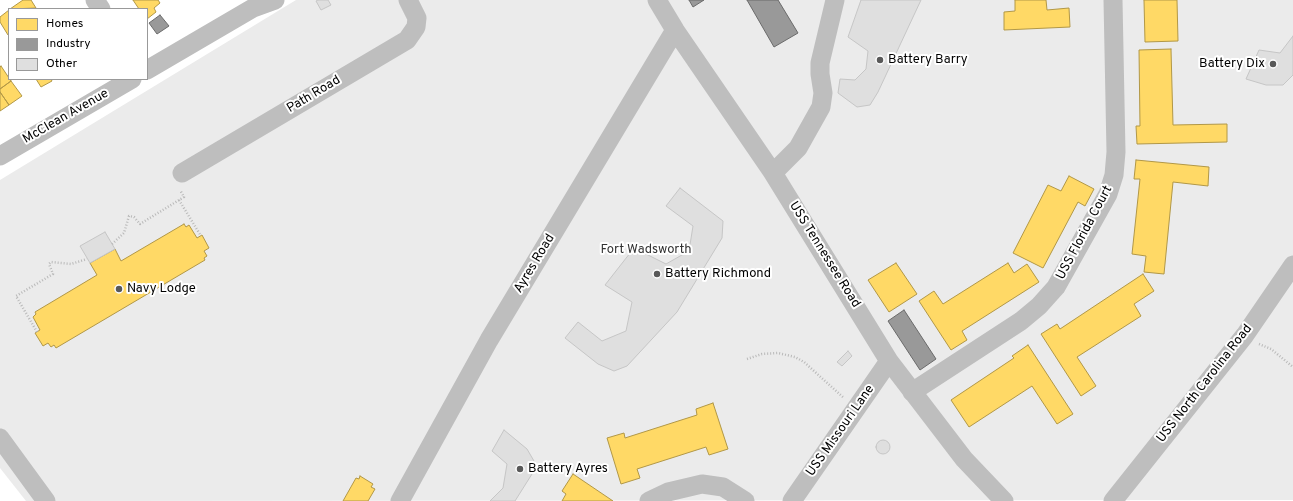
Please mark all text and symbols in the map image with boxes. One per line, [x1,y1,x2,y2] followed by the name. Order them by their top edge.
[8,8,148,80] legend
[46,16,83,32] text: Homes
[46,36,91,52] text: Industry
[888,52,968,68] place label: Battery Barry
[875,55,885,65] marker: Battery Barry
[46,56,77,72] text: Other
[1199,56,1265,72] place label: Battery Dix
[1268,59,1278,69] marker: Battery Dix
[284,73,344,117] street label: Path Road
[20,86,112,148] street label: McClean Avenue
[1054,183,1116,283] street label: USS Florida Court
[785,199,863,311] street label: USS Tennessee Road
[511,232,559,296] street label: Ayres Road
[600,242,692,258] park label: Fort Wadsworth
[665,266,771,282] place label: Battery Richmond
[652,269,662,279] marker: Battery Richmond
[127,281,196,297] place label: Navy Lodge
[114,284,124,294] marker: Navy Lodge
[1154,322,1256,446] street label: USS North Carolina Road
[804,382,878,480] street label: USS Missouri Lane
[528,461,608,477] place label: Battery Ayres
[515,464,525,474] marker: Battery Ayres

